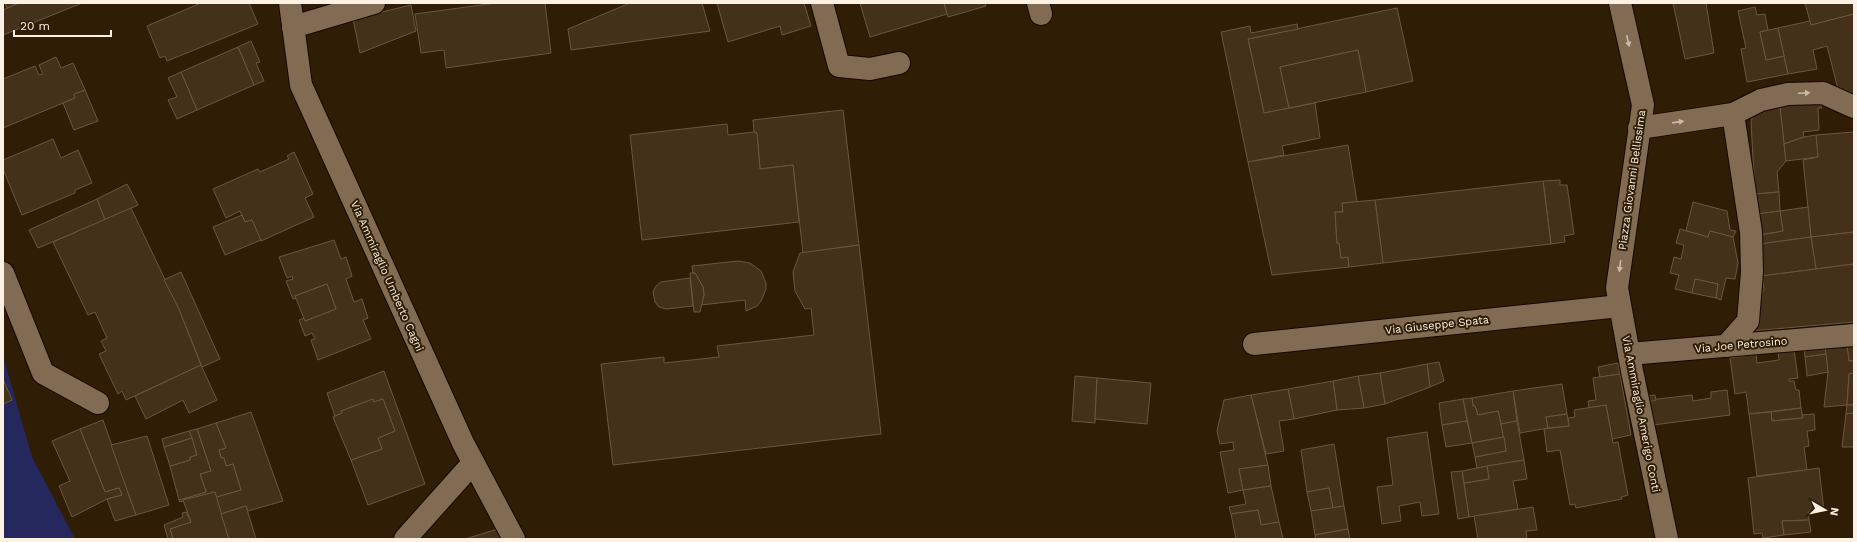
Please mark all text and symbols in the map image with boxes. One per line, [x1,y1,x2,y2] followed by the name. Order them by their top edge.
[14,12,111,38] scale bar
[20,19,50,33] text: 20 m
[1626,35,1632,47] one-way arrow
[1798,90,1811,96] one-way arrow
[1616,109,1648,251] street label: Piazza Giovanni Bellissima
[1672,119,1684,125] one-way arrow
[348,199,426,353] street label: Via Ammiraglio Umberto Cagni
[1617,260,1623,272] one-way arrow
[1384,313,1490,337] street label: Via Giuseppe Spata
[1694,334,1788,356] street label: Via Joe Petrosino
[1619,335,1663,493] street label: Via Ammiraglio Amerigo Conti
[1805,490,1845,530] north arrow
[1827,506,1841,517] text: N

